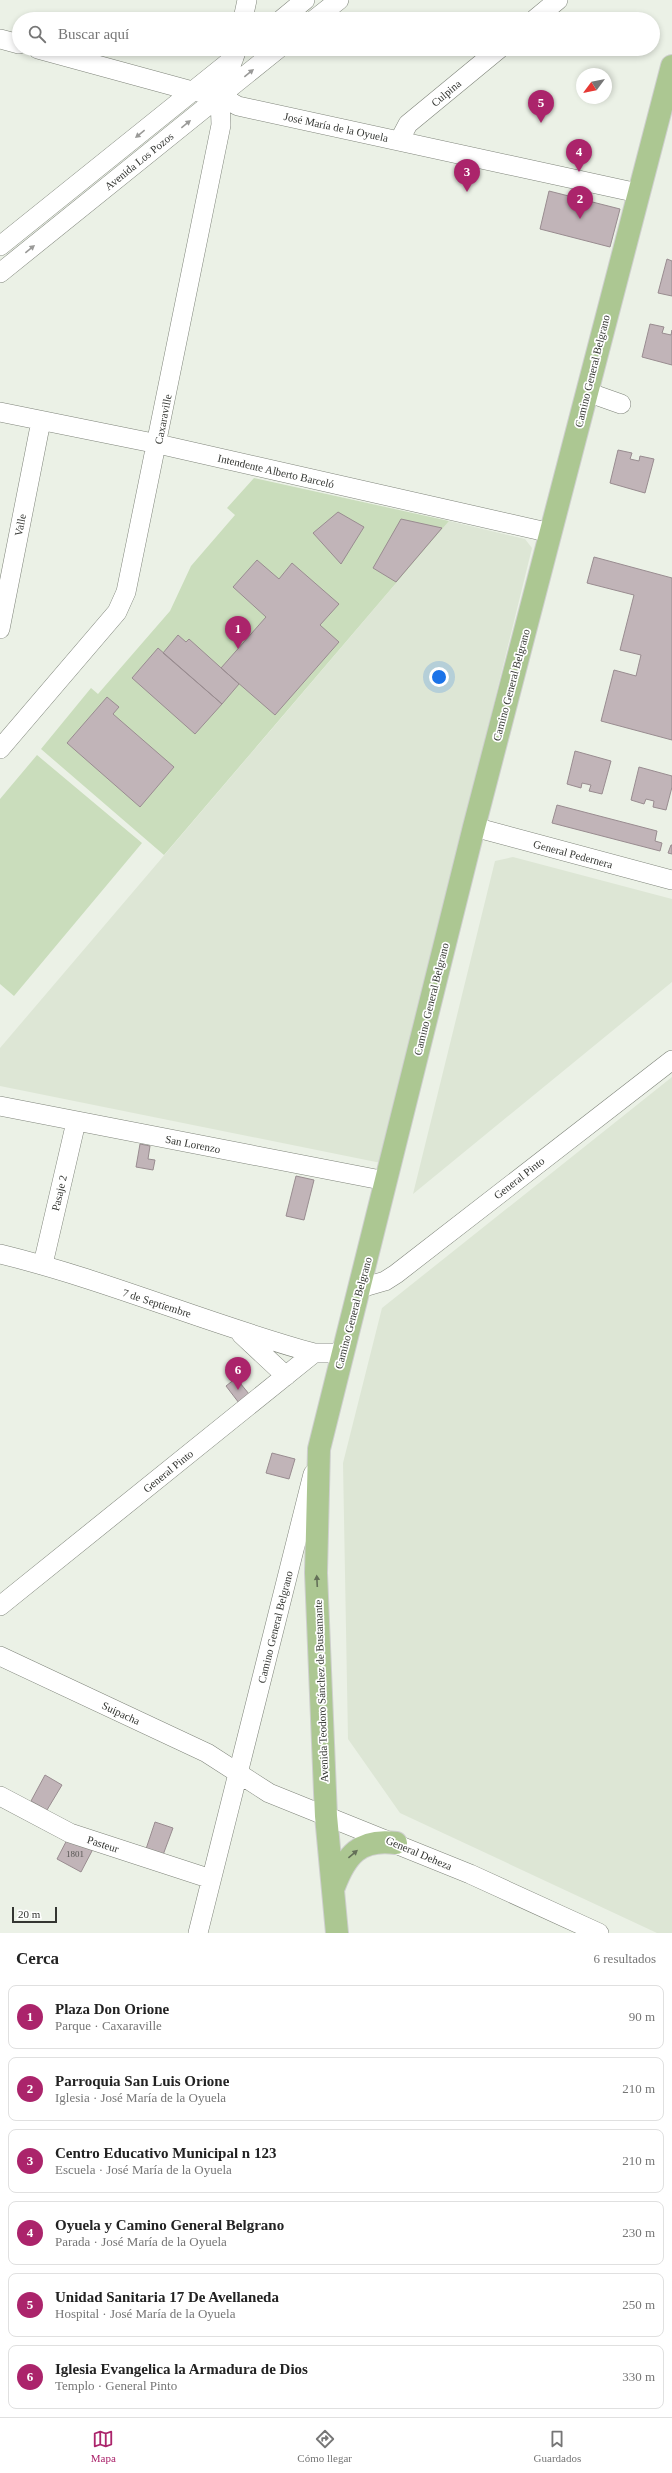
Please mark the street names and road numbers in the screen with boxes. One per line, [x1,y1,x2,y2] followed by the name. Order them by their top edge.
[429,77,463,109] street label: Culpina
[283,110,389,144] street label: José María de la Oyuela
[102,130,176,192] street label: Avenida Los Pozos
[572,313,612,428] street label: Camino General Belgrano
[152,393,174,445] street label: Caxaraville
[217,452,336,490] street label: Intendente Alberto Barceló
[12,513,28,537] street label: Valle
[490,627,532,742] street label: Camino General Belgrano
[532,838,614,870] street label: General Pedernera
[411,941,451,1056] street label: Camino General Belgrano
[164,1133,222,1155] street label: San Lorenzo
[491,1154,547,1201] street label: General Pinto
[49,1174,69,1212] street label: Pasaje 2
[332,1255,374,1370] street label: Camino General Belgrano
[121,1286,193,1320] street label: 7 de Septiembre
[141,1447,196,1495] street label: General Pinto
[255,1569,295,1684] street label: Camino General Belgrano
[312,1599,330,1783] street label: Avenida Teodoro Sánchez de Bustamante
[100,1699,142,1727] street label: Suipacha
[86,1833,121,1855] street label: Pasteur
[384,1834,454,1872] street label: General Deheza

